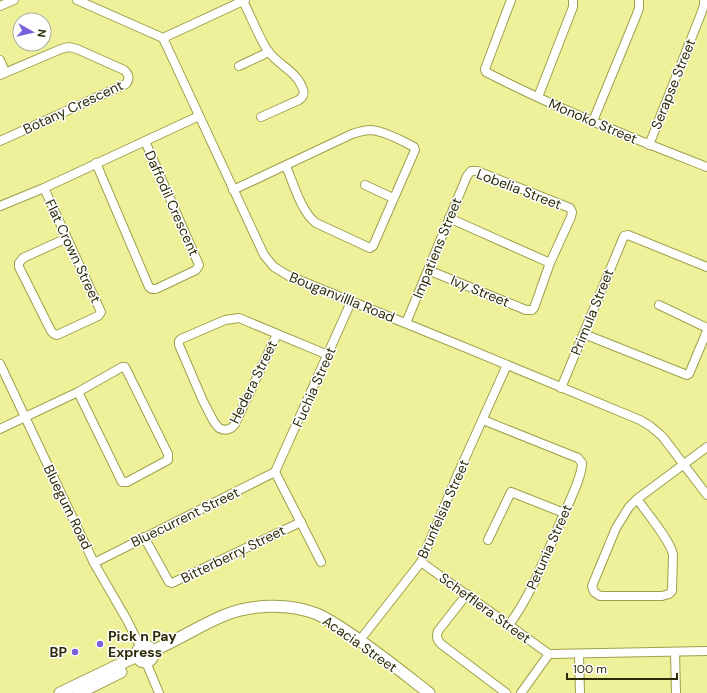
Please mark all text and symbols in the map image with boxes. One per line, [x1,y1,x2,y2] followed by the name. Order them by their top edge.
[12,12,52,52] north arrow
[34,28,49,38] text: N
[647,36,699,132] street label: Serapse Street
[20,76,126,138] street label: Botany Crescent
[546,94,640,148] street label: Monoko Street
[141,148,203,258] street label: Daffodil Crescent
[474,165,564,213] street label: Lobelia Street
[409,195,465,301] street label: Impatiens Street
[41,196,105,306] street label: Flat Crown Street
[567,266,617,358] street label: Primula Street
[287,268,397,326] street label: Bouganvillla Road
[448,271,512,311] street label: Ivy Street
[225,337,281,427] street label: Hedera Street
[288,344,340,430] street label: Fuchia Street
[413,457,473,561] street label: Brunfelsia Street
[40,462,96,552] street label: Bluegum Road
[128,483,242,551] street label: Bluecurrent Street
[522,502,576,592] street label: Petunia Street
[178,521,288,587] street label: Bitterberry Street
[436,569,534,647] street label: Schefflera Street
[319,612,401,676] street label: Acacia Street
[108,627,177,661] place label: Pick n Pay Express
[95,639,105,649] marker: Pick n Pay Express
[49,643,67,661] place label: BP
[70,647,80,657] marker: BP
[567,655,677,681] scale bar
[573,661,607,677] text: 100 m

